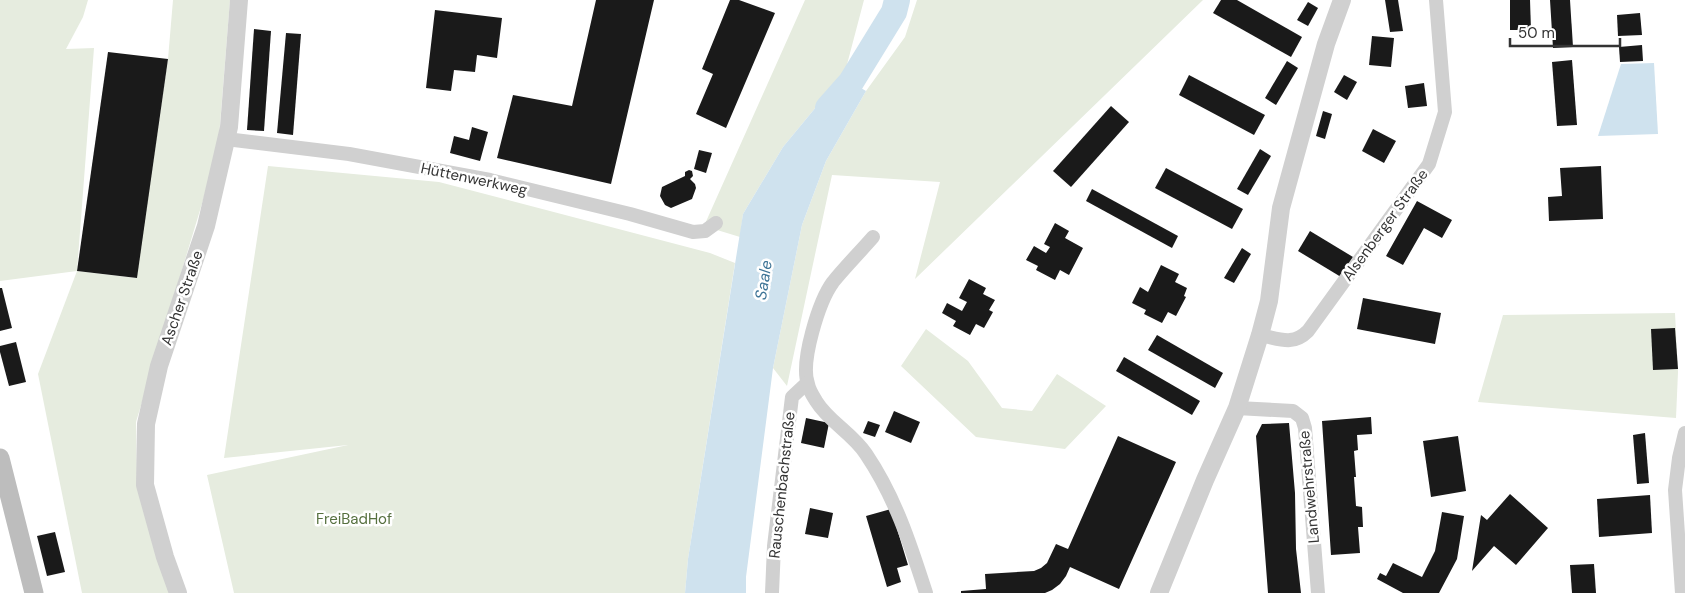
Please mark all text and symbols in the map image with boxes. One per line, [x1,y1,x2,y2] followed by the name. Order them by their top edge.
[1510,15,1620,47] scale bar
[1518,23,1555,43] text: 50 m
[419,158,529,200] street label: Hüttenwerkweg
[1338,165,1432,285] street label: Alsenberger Straße
[156,248,208,348] street label: Ascher Straße
[750,259,777,301] water label: Saale
[764,411,800,559] street label: Rauschenbachstraße
[1294,430,1324,544] street label: Landwehrstraße
[316,509,392,529] park label: FreiBadHof

